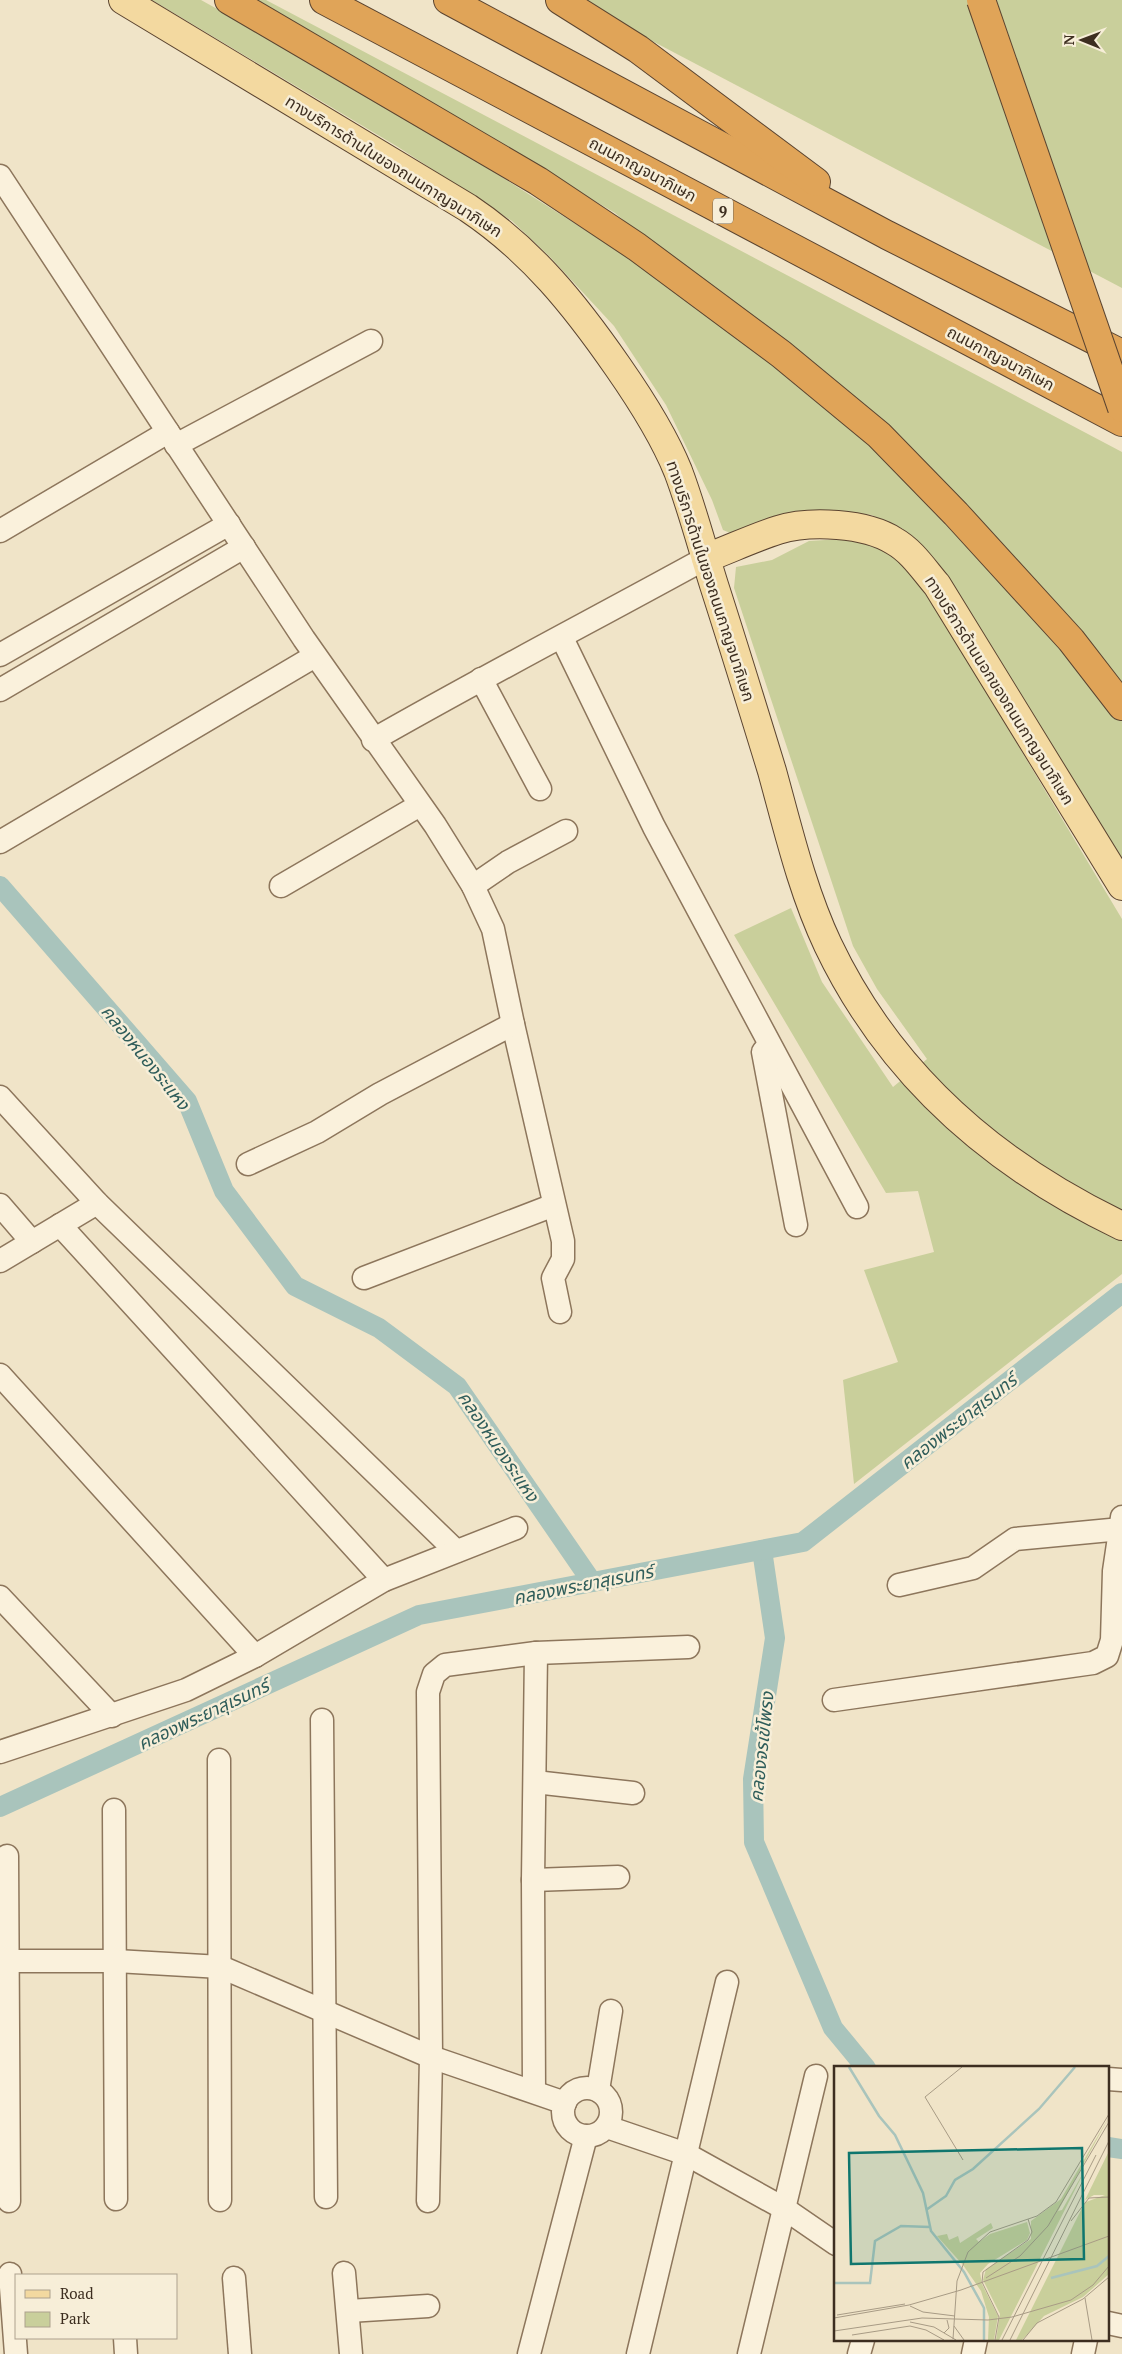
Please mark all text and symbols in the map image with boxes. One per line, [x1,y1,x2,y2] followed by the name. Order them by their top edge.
[1057,15,1107,65] north arrow
[1059,34,1078,45] text: N
[281,90,507,242] street label: ทางบริการด้านในของถนนกาญจนาภิเษก
[585,131,701,207] street label: ถนนกาญจนาภิเษก
[713,198,733,224] road number: 9
[943,320,1059,396] street label: ถนนกาญจนาภิเษก
[662,458,760,704] street label: ทางบริการด้านในของถนนกาญจนาภิเษก
[920,571,1080,809] street label: ทางบริการด้านนอกของถนนกาญจนาภิเษก
[96,1000,197,1115] water label: คลองหนองระแหง
[895,1366,1024,1474] water label: คลองพระยาสุเรนทร์
[453,1386,546,1507] water label: คลองหนองระแหง
[511,1558,659,1609] water label: คลองพระยาสุเรนทร์
[134,1672,276,1755] water label: คลองพระยาสุเรนทร์
[743,1689,779,1803] water label: คลองจรเข้โพรง
[834,2066,1110,2342] inset map
[15,2274,178,2339] legend
[60,2283,93,2303] text: Road
[60,2308,90,2328] text: Park

